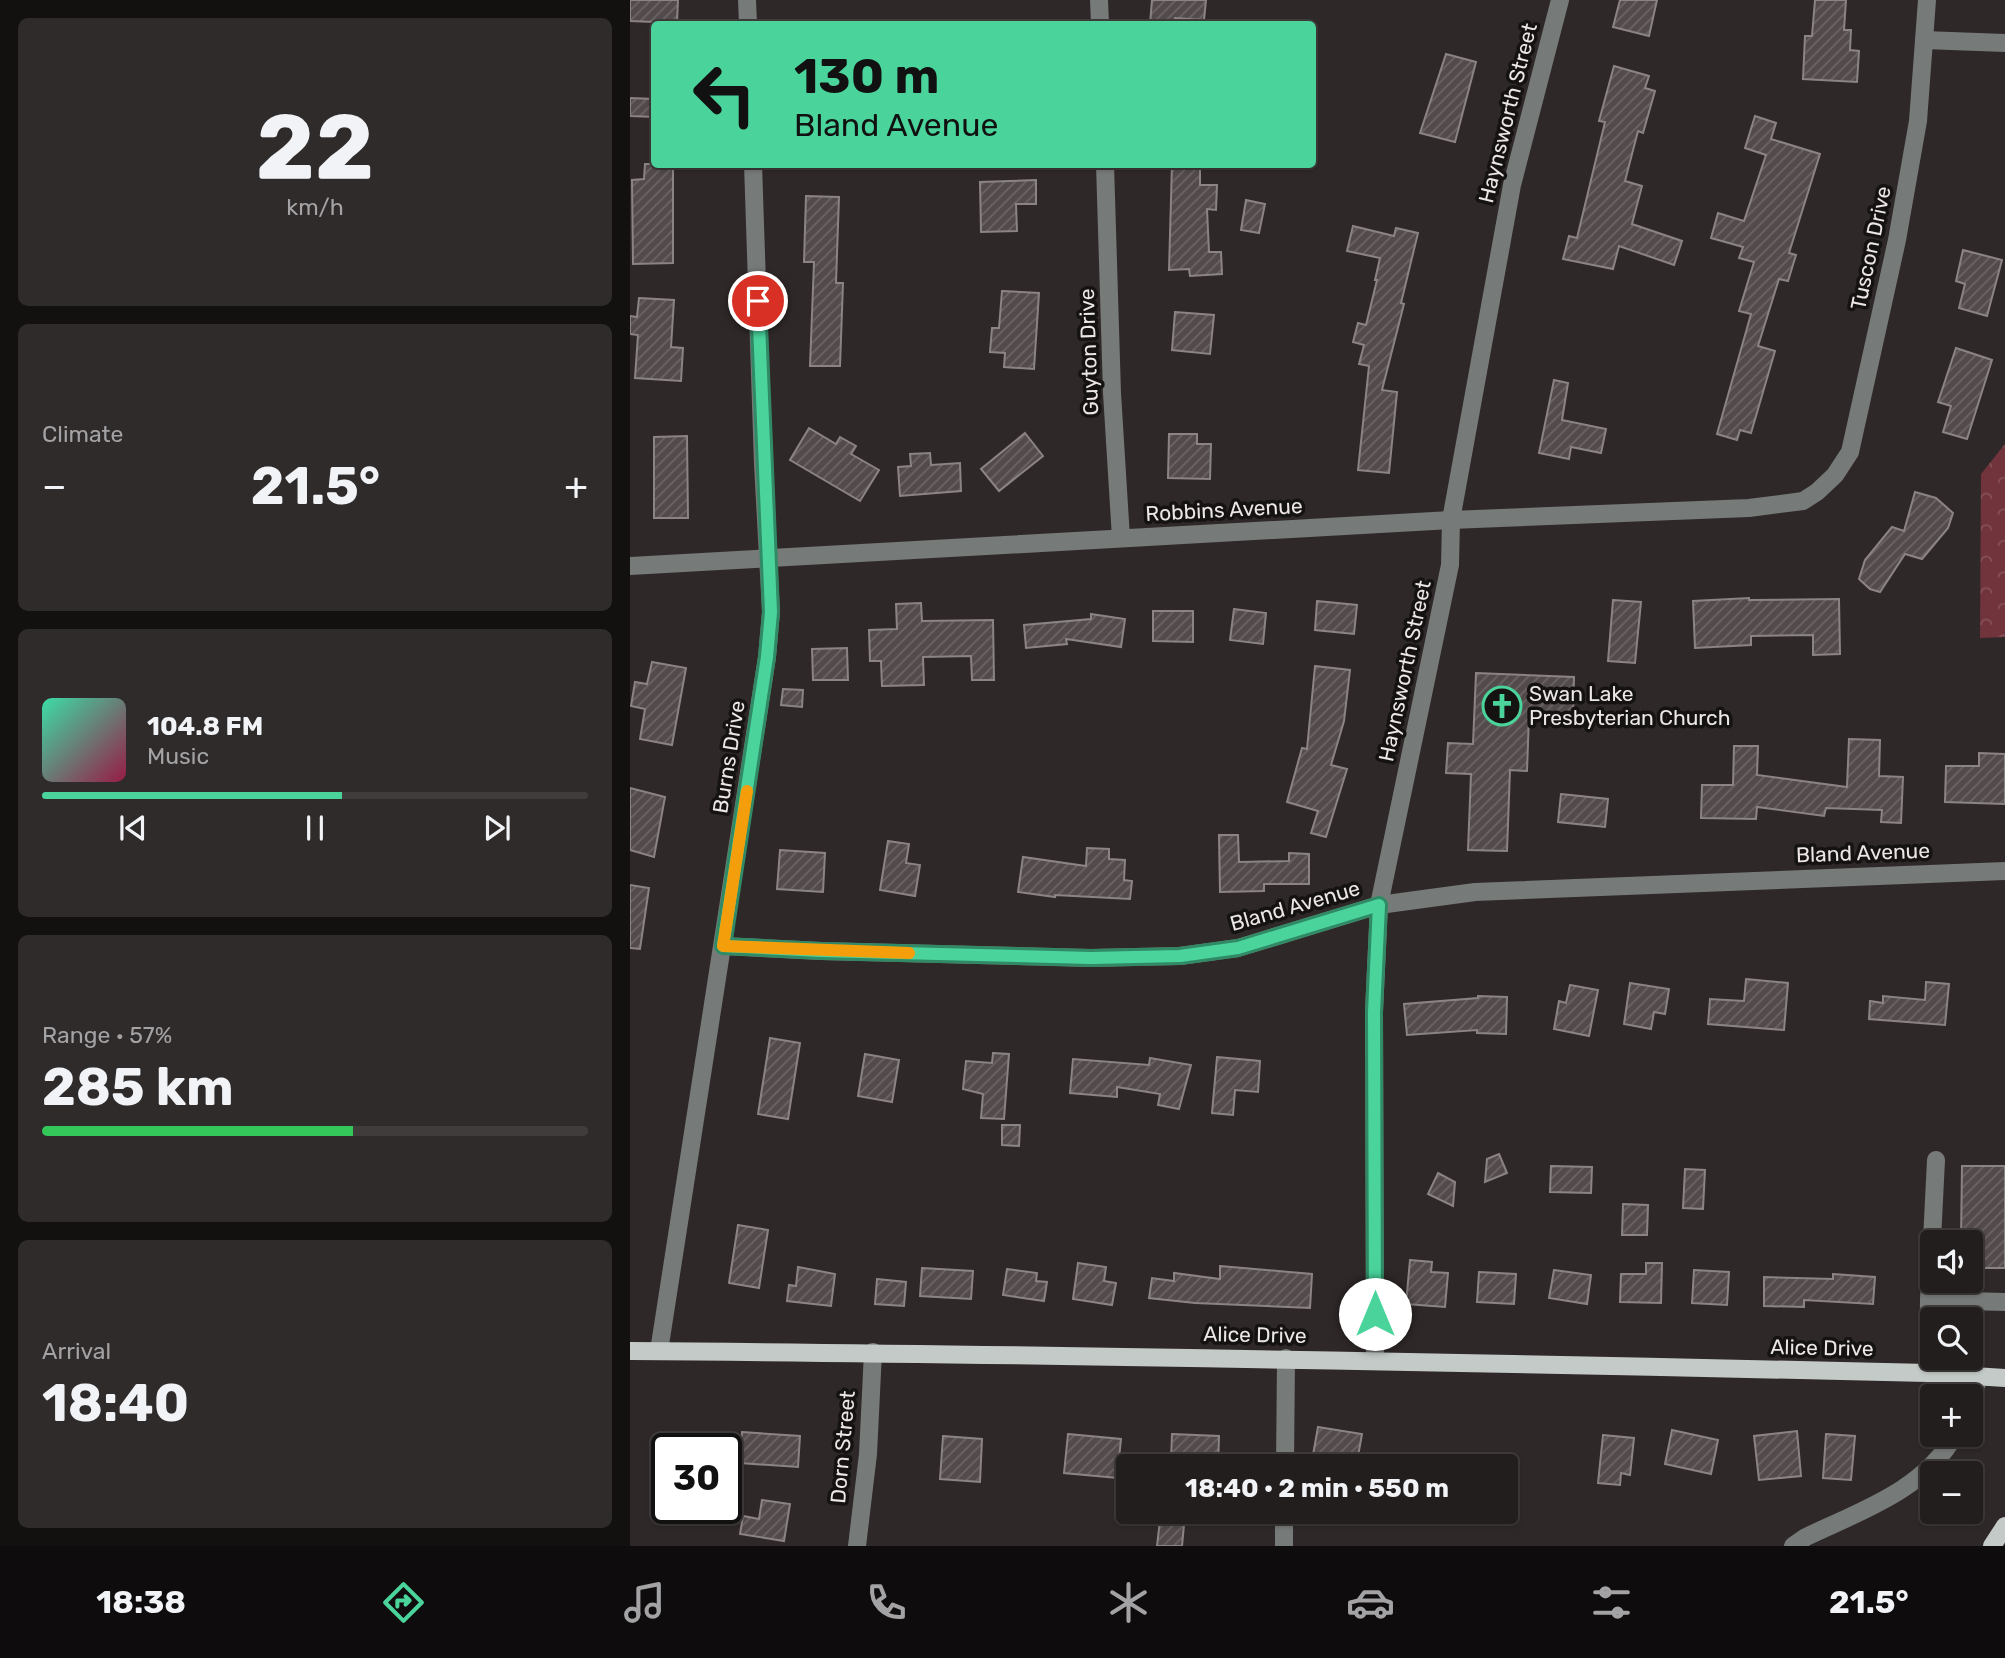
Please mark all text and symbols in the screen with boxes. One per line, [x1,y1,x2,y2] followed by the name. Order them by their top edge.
[1473,20,1542,205] street label: Haynsworth Street
[794,47,939,105] text: 130 m
[679,49,770,140] icon: left
[256,93,374,201] text: 22
[794,106,998,144] text: Bland Avenue
[1845,184,1896,312] street label: Tuscon Drive
[286,193,344,221] text: km/h
[728,271,788,331] pin
[739,282,777,320] icon: arrive
[1074,288,1103,416] street label: Guyton Drive
[42,420,123,448] text: Climate
[251,455,380,517] text: 21.5°
[42,463,67,509] text: −
[564,463,588,509] text: +
[1145,493,1303,526] street label: Robbins Avenue
[1373,578,1436,764] street label: Haynsworth Street
[1529,681,1730,730] place label: Swan Lake Presbyterian Church
[1481,685,1523,727] church icon: Swan Lake Presbyterian Church
[707,699,750,815] street label: Burns Drive
[147,711,263,742] text: 104.8 FM
[147,742,209,770] text: Music
[114,809,152,847] icon: previous
[296,809,334,847] icon: pause
[478,809,516,847] icon: next
[1796,838,1930,867] street label: Bland Avenue
[1227,875,1363,936] street label: Bland Avenue
[42,1021,172,1049] text: Range · 57%
[42,1056,234,1118] text: 285 km
[1920,1230,1983,1524] map controls
[1920,1230,1983,1293] button: sound
[1338,1277,1412,1351] position arrow
[1920,1307,1983,1370] button: search
[1203,1321,1307,1348] street label: Alice Drive
[1770,1334,1874,1361] street label: Alice Drive
[42,1337,111,1365] text: Arrival
[42,1372,189,1434] text: 18:40
[1920,1384,1983,1447] button: +
[825,1390,860,1504] street label: Dorn Street
[651,1433,742,1524] speed limit sign: 30
[1920,1461,1983,1524] button: −
[1185,1473,1449,1504] text: 18:40 · 2 min · 550 m
[379,1578,428,1627] icon: directions
[620,1578,669,1627] icon: music
[862,1578,911,1627] icon: phone
[1104,1578,1153,1627] icon: climate
[1346,1578,1395,1627] icon: car
[1587,1578,1636,1627] icon: filters
[96,1583,186,1621] text: 18:38
[1829,1583,1909,1621] text: 21.5°

